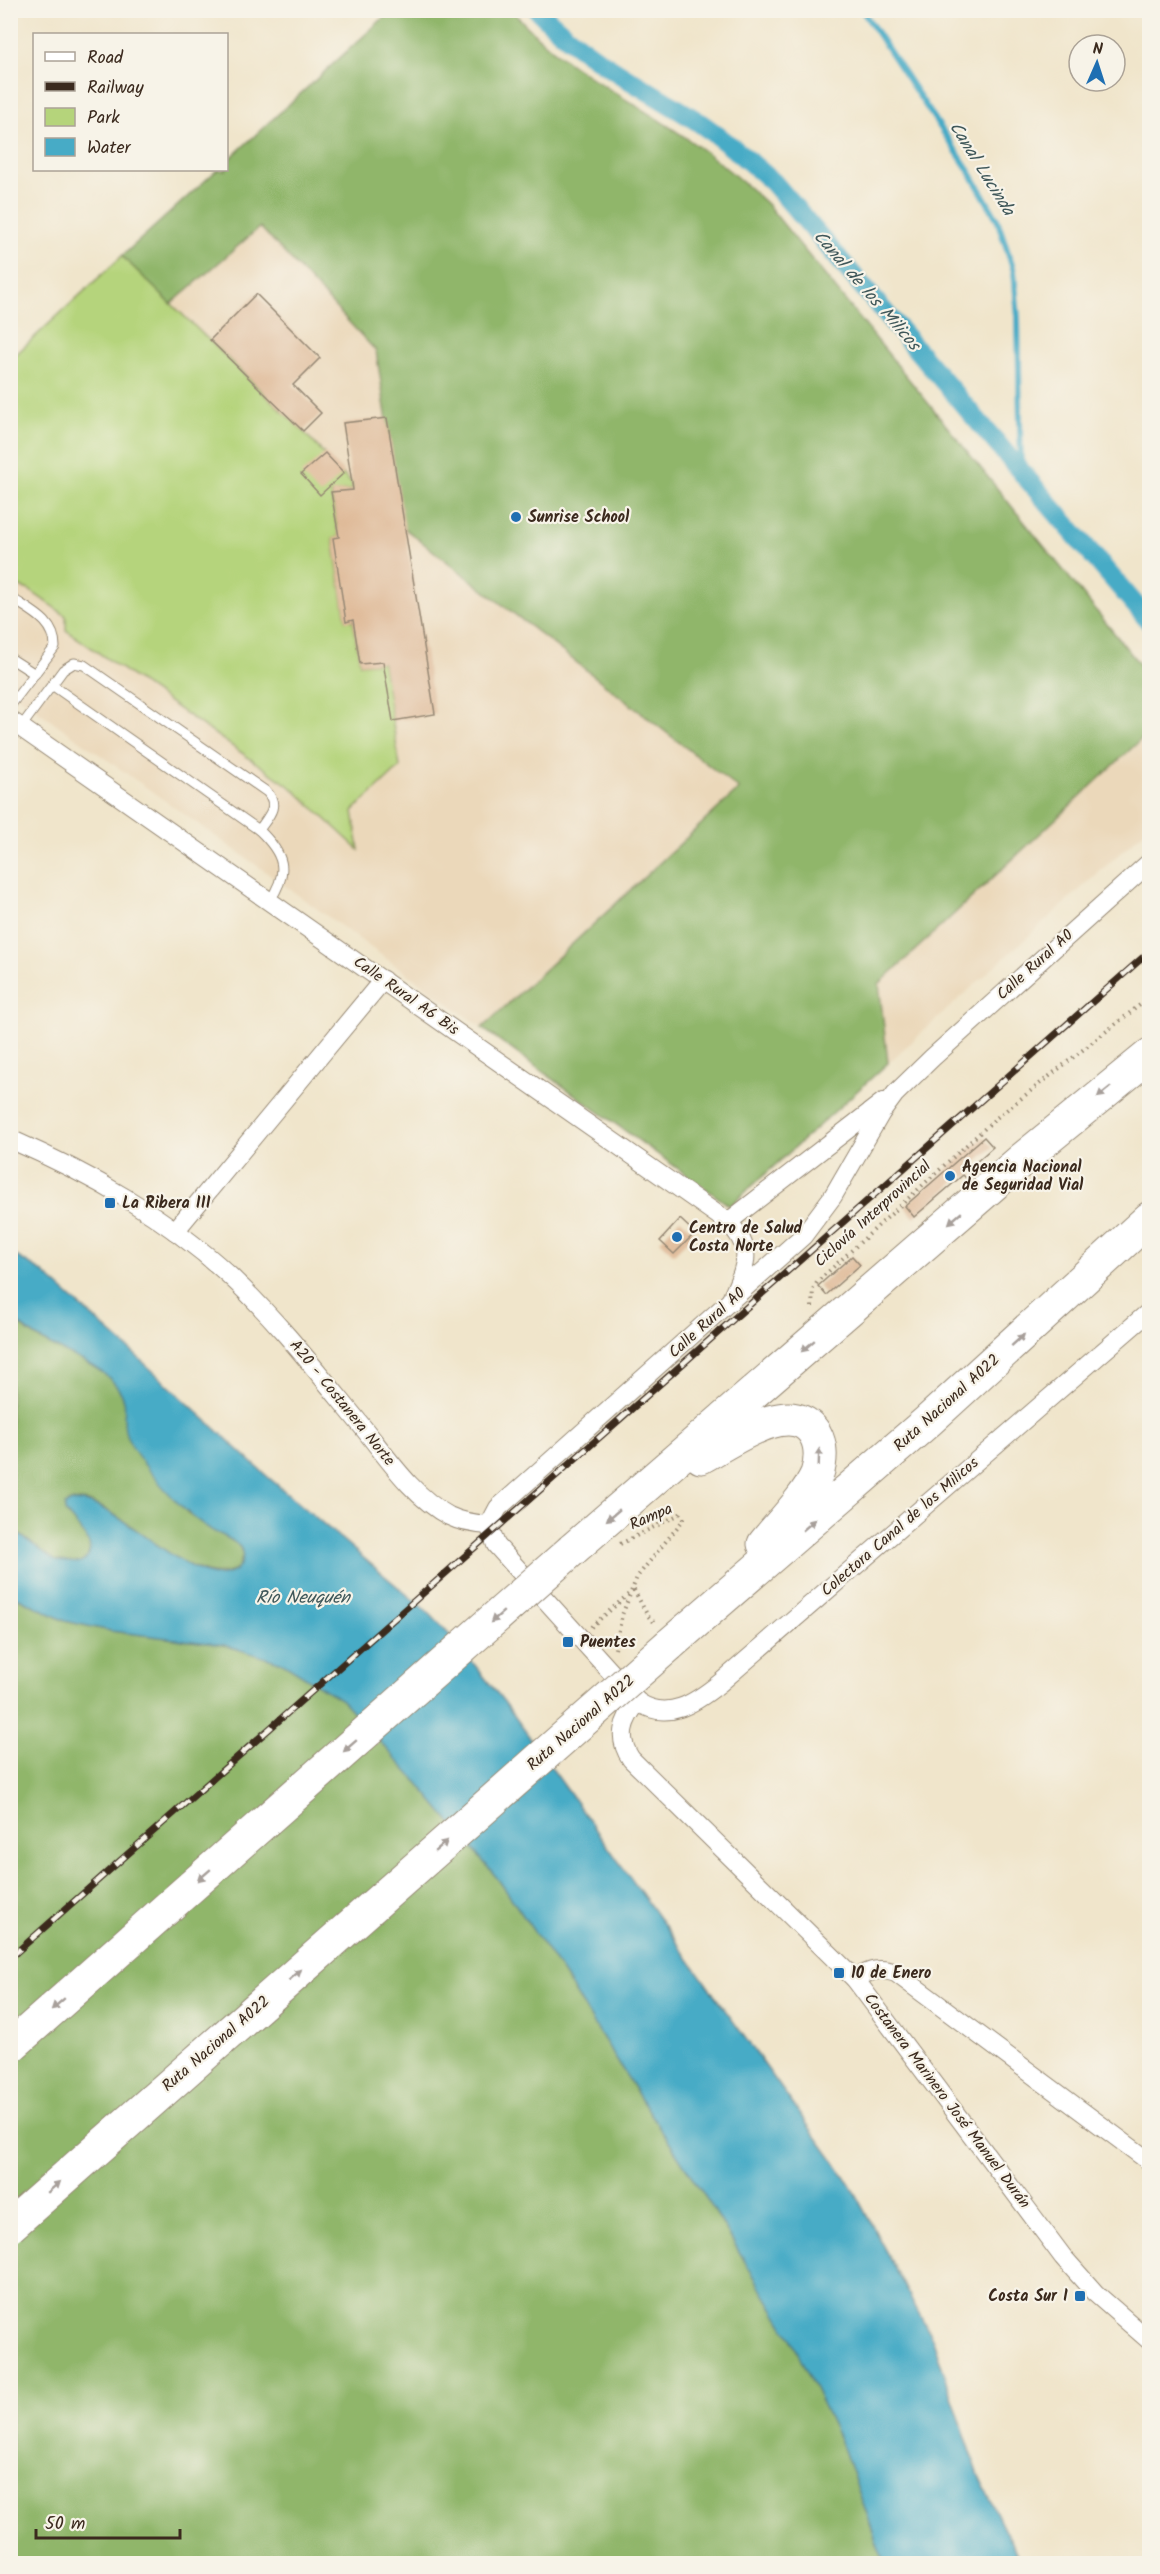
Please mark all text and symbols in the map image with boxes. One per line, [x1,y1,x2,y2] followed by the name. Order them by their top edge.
[33,33,228,171] legend
[1067,33,1127,93] north arrow
[1092,37,1103,62] text: N
[87,44,124,73] text: Road
[87,74,144,103] text: Railway
[87,104,120,133] text: Park
[940,116,1022,223] water label: Canal Lucinda
[87,134,132,163] text: Water
[805,224,928,359] water label: Canal de los Milicos
[528,505,630,530] place label: Sunrise School
[509,510,523,524] marker: Sunrise School
[991,923,1079,1007] street label: Calle Rural A0
[348,950,464,1042] street label: Calle Rural A6 Bis
[1097,1085,1112,1098] one-way arrow
[809,1154,937,1273] street label: Ciclovía Interprovincial
[962,1155,1084,1198] place label: Agencia Nacional de Seguridad Vial
[943,1169,957,1183] marker: Agencia Nacional de Seguridad Vial
[122,1191,211,1216] place label: La Ribera III
[103,1196,117,1210] marker: La Ribera III
[948,1211,963,1224] one-way arrow
[689,1216,803,1259] place label: Centro de Salud Costa Norte
[670,1230,684,1244] marker: Centro de Salud Costa Norte
[663,1281,751,1365] street label: Calle Rural A0
[283,1334,401,1472] street label: A20 - Costanera Norte
[1010,1334,1025,1347] one-way arrow
[801,1339,816,1352] one-way arrow
[888,1348,1006,1458] street label: Ruta Nacional A022
[814,1447,823,1466] one-way arrow
[815,1451,985,1603] street label: Colectora Canal de los Milicos
[626,1497,676,1537] street label: Rampa
[606,1508,621,1521] one-way arrow
[801,1519,816,1532] one-way arrow
[256,1584,351,1613] water label: Río Neuquén
[489,1610,504,1624] one-way arrow
[580,1630,636,1655] place label: Puentes
[561,1635,575,1649] marker: Puentes
[521,1669,641,1777] street label: Ruta Nacional A022
[343,1739,358,1753] one-way arrow
[433,1840,448,1853] one-way arrow
[197,1868,212,1881] one-way arrow
[851,1961,931,1986] place label: 10 de Enero
[832,1966,846,1980] marker: 10 de Enero
[287,1969,302,1982] one-way arrow
[857,1988,1037,2214] street label: Costanera Marinero José Manuel Durán
[156,1990,276,2098] street label: Ruta Nacional A022
[51,1997,66,2010] one-way arrow
[46,2181,61,2194] one-way arrow
[988,2284,1068,2309] place label: Costa Sur I
[1073,2289,1087,2303] marker: Costa Sur I
[36,2502,180,2540] scale bar
[45,2510,85,2539] text: 50 m

